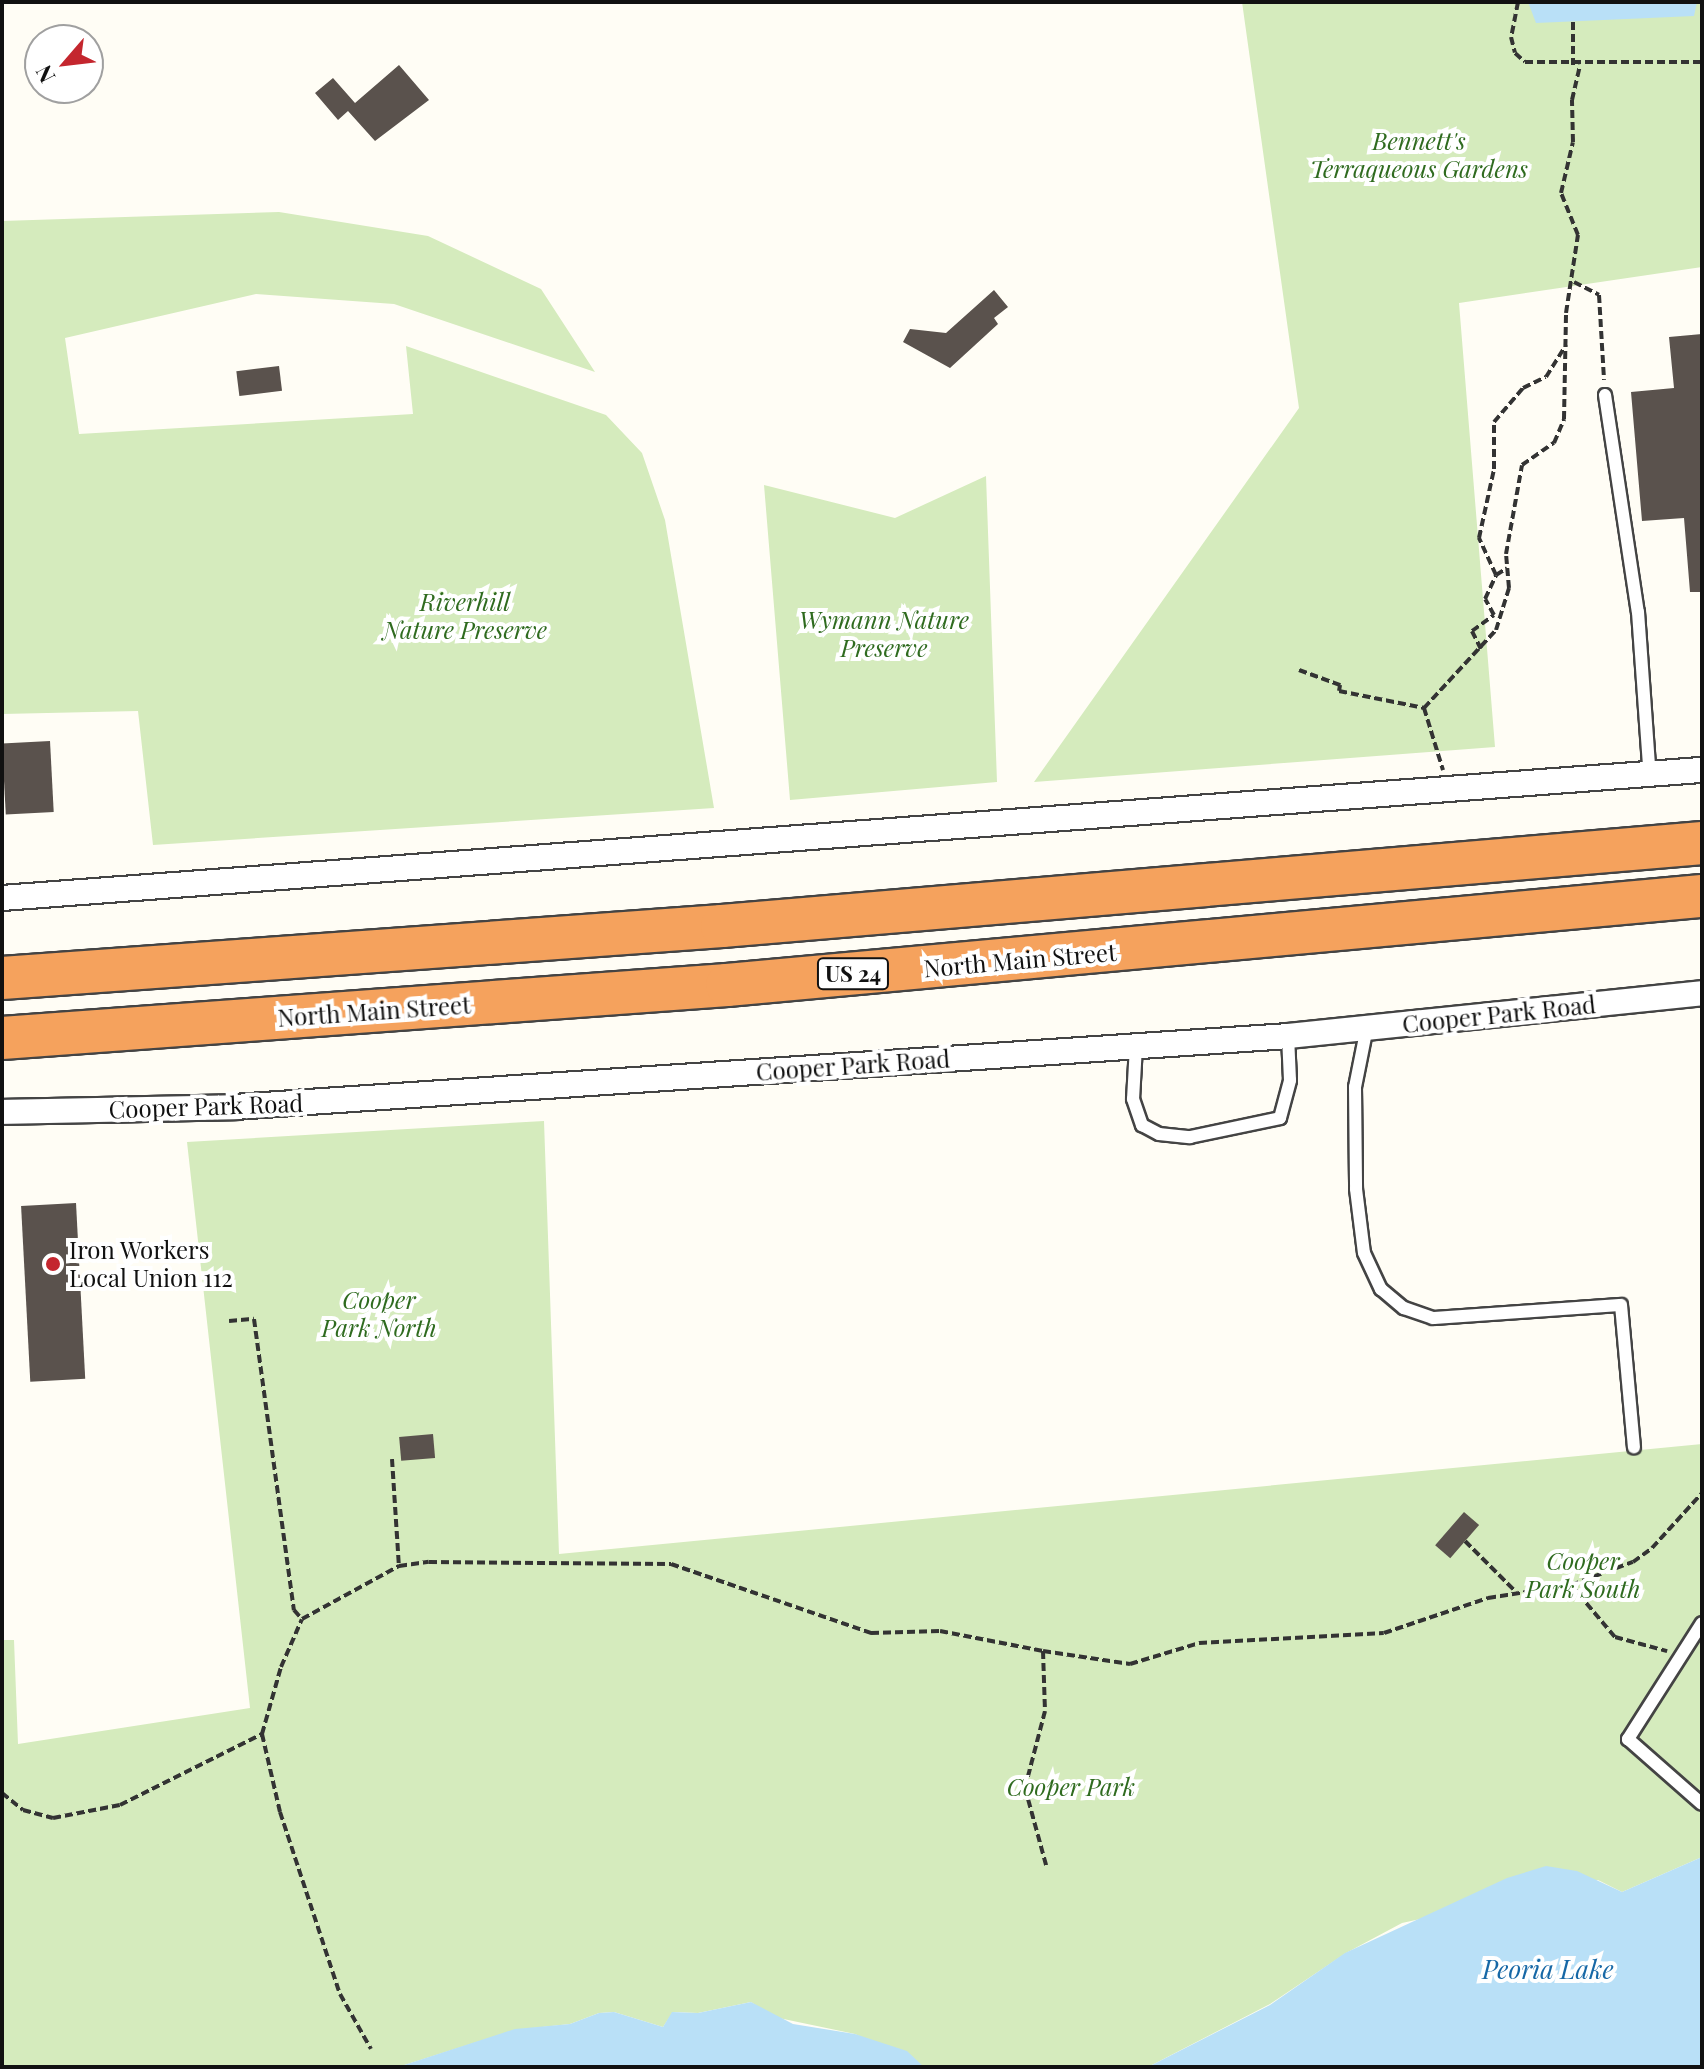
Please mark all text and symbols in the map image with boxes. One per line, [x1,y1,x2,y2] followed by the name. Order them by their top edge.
[24,24,104,104] north arrow
[28,60,62,88] text: N
[1310,127,1528,183] park label: Bennett's Terraqueous Gardens
[383,588,547,644] park label: Riverhill Nature Preserve
[799,606,969,662] park label: Wymann Nature Preserve
[922,937,1118,983] street label: North Main Street
[815,956,891,992] road number: US 24
[1400,989,1598,1039] street label: Cooper Park Road
[277,990,471,1032] street label: North Main Street
[755,1044,951,1086] street label: Cooper Park Road
[108,1088,304,1124] street label: Cooper Park Road
[69,1236,233,1292] place label: Iron Workers Local Union 112
[44,1255,62,1273] marker: Iron Workers Local Union 112
[321,1286,437,1342] park label: Cooper Park North
[1526,1547,1640,1603] park label: Cooper Park South
[1007,1773,1135,1801] park label: Cooper Park
[1482,1953,1614,1985] water label: Peoria Lake

